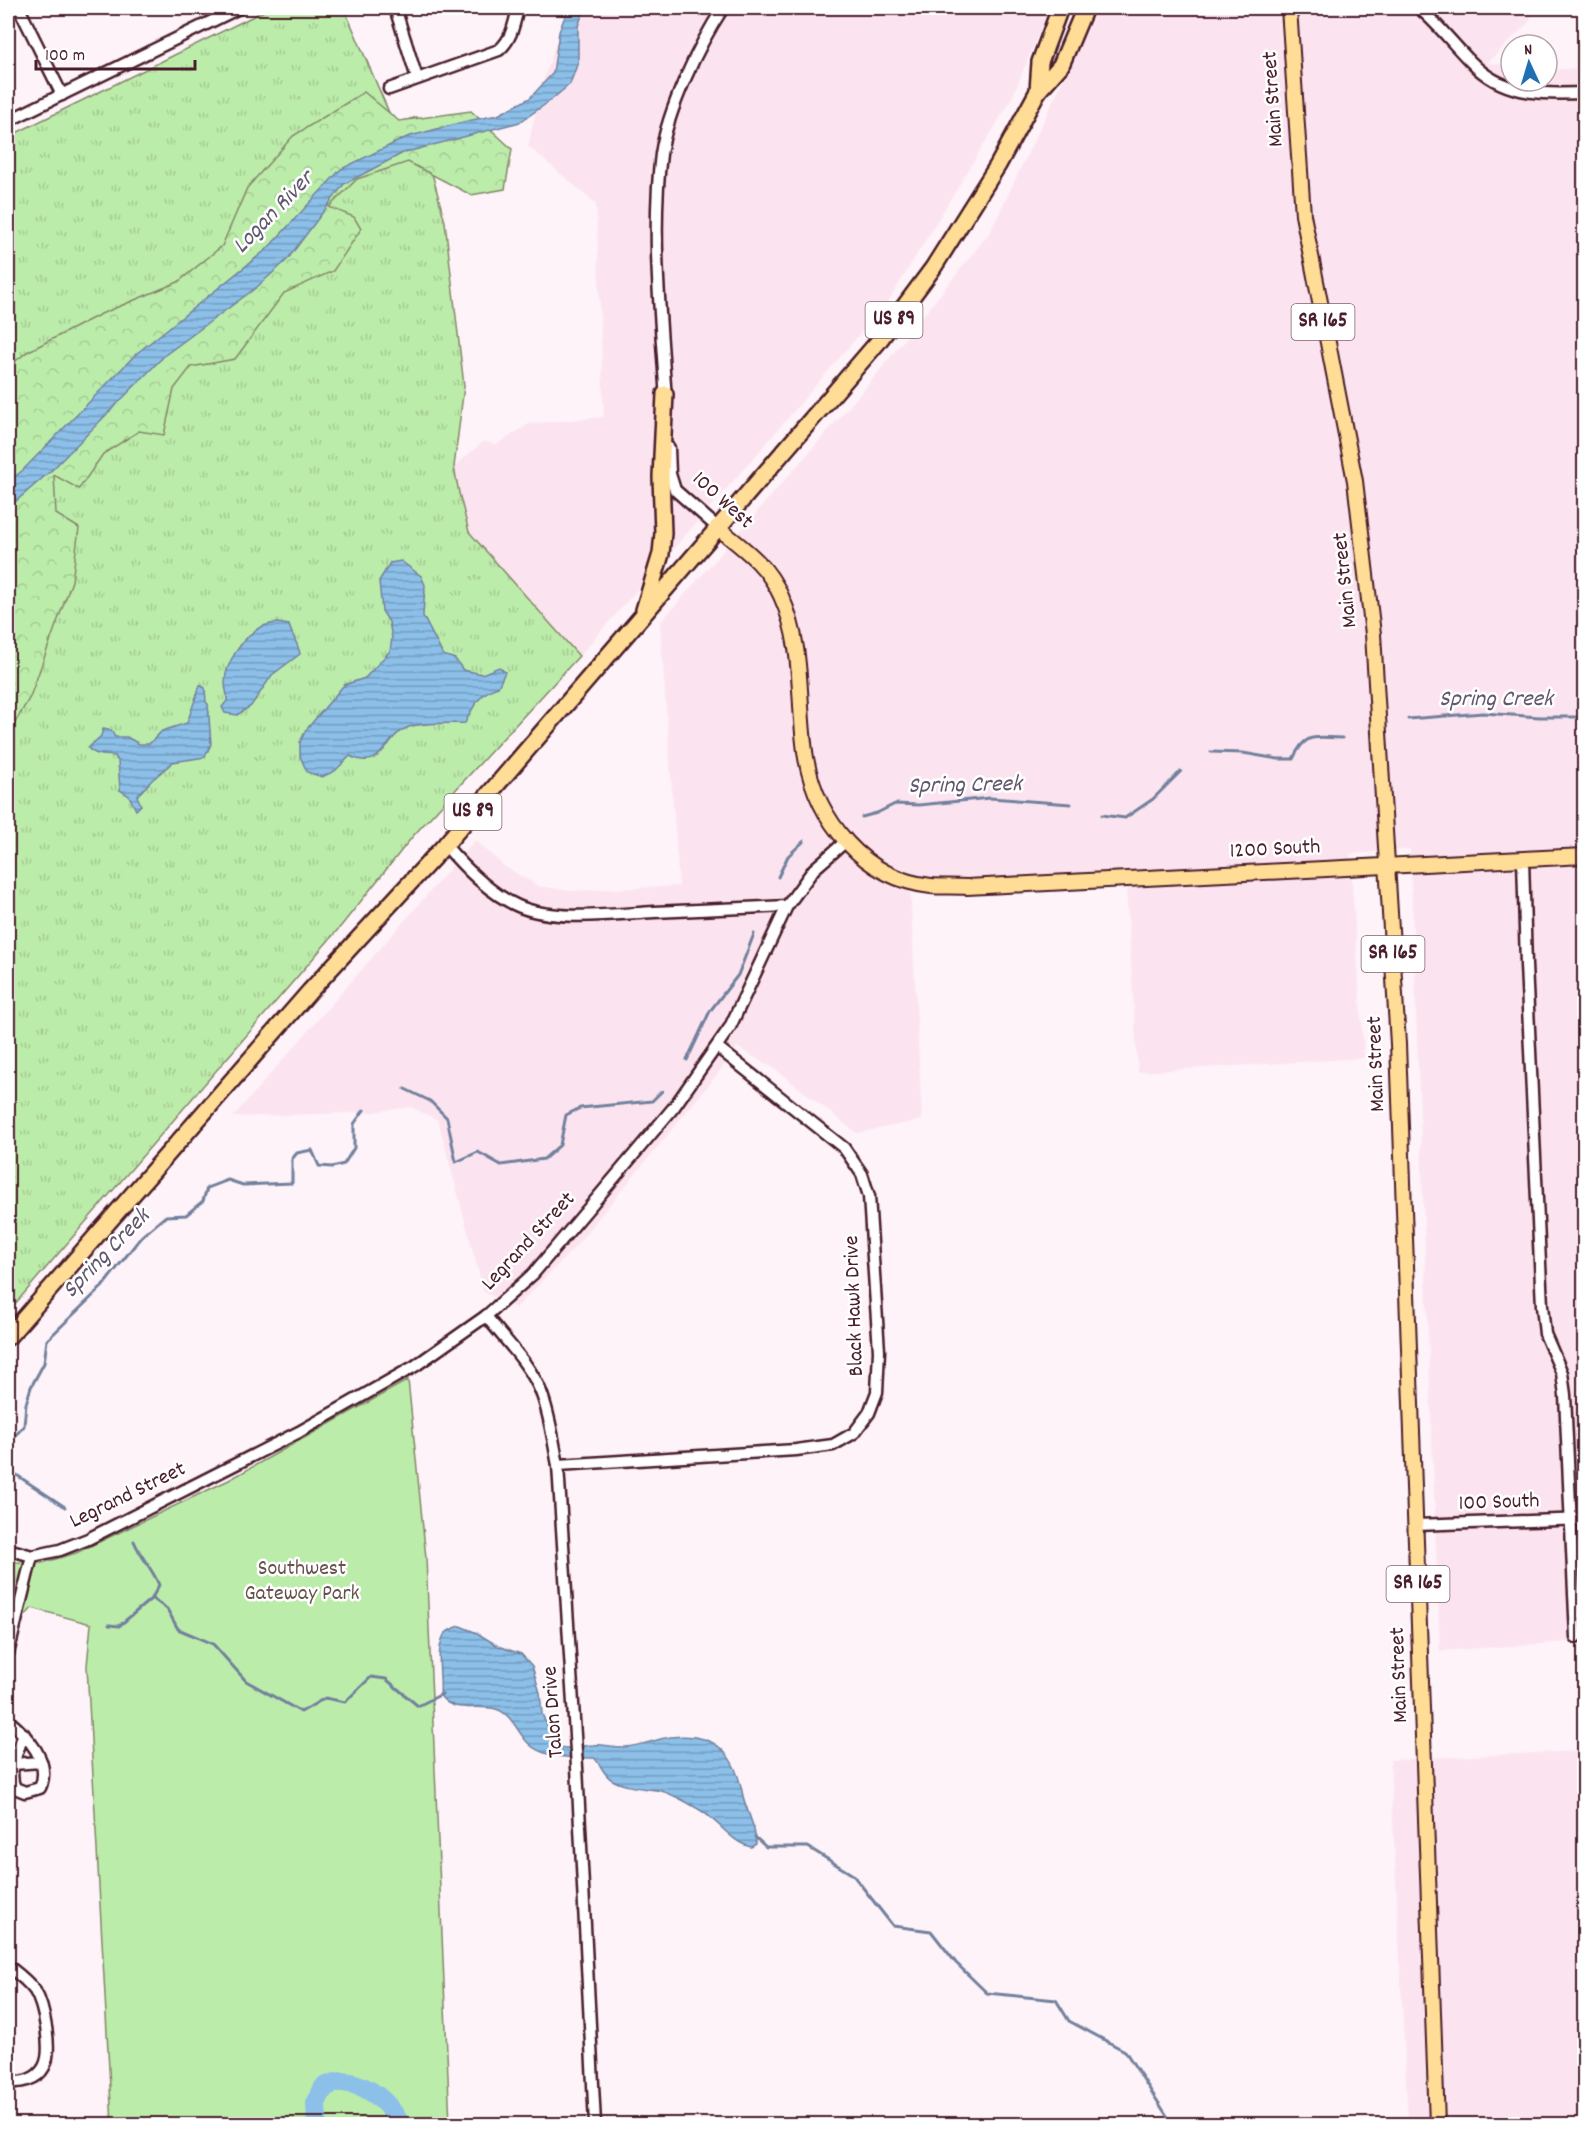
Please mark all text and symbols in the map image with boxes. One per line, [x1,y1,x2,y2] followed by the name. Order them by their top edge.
[36,33,195,71] scale bar
[1499,33,1559,93] north arrow
[1523,39,1533,62] text: N
[45,44,85,69] text: 100 m
[1255,50,1293,148] street label: Main Street
[226,161,325,262] water label: Logan River
[866,302,922,338] road number: US 89
[1292,304,1354,340] road number: SR 165
[684,465,760,537] street label: 100 West
[1326,531,1366,629] street label: Main Street
[1439,683,1555,717] water label: Spring Creek
[908,768,1024,804] water label: Spring Creek
[444,794,502,830] road number: US 89
[1229,832,1321,868] street label: 1200 South
[1362,936,1424,972] road number: SR 165
[1360,1016,1394,1112] street label: Main Street
[475,1185,583,1299] street label: Legrand Street
[55,1200,160,1307] water label: Spring Creek
[837,1235,873,1377] street label: Black Hawk Drive
[65,1454,191,1538] street label: Legrand Street
[1458,1486,1540,1520] street label: 100 South
[244,1554,360,1610] park label: Southwest Gateway Park
[1386,1566,1450,1602] road number: SR 165
[1383,1627,1417,1723] street label: Main Street
[535,1665,573,1759] street label: Talon Drive

